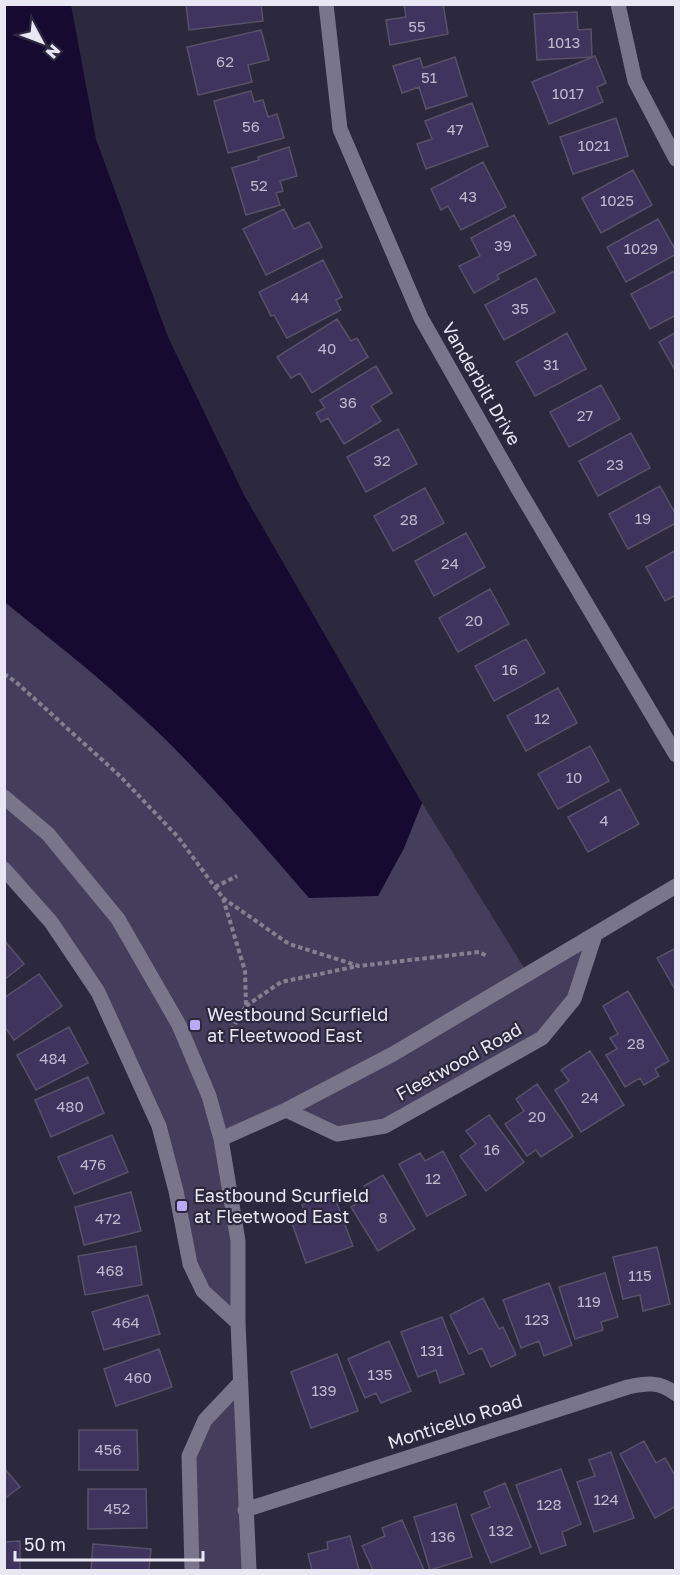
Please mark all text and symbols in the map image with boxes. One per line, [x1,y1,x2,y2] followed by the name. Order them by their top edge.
[12,12,72,72] north arrow
[408,17,426,35] house number: 55
[548,33,580,51] house number: 1013
[42,41,65,63] text: N
[216,52,234,70] house number: 62
[421,68,437,86] house number: 51
[552,84,584,102] house number: 1017
[242,117,260,135] house number: 56
[446,120,464,138] house number: 47
[578,136,610,154] house number: 1021
[250,176,268,194] house number: 52
[459,187,477,205] house number: 43
[600,191,634,209] house number: 1025
[494,236,512,254] house number: 39
[624,239,658,257] house number: 1029
[291,288,309,306] house number: 44
[511,299,529,317] house number: 35
[438,318,526,449] street label: Vanderbilt Drive
[318,339,336,357] house number: 40
[543,355,559,373] house number: 31
[339,393,357,411] house number: 36
[577,406,593,424] house number: 27
[373,451,391,469] house number: 32
[606,455,624,473] house number: 23
[635,509,651,527] house number: 19
[400,510,418,528] house number: 28
[441,554,459,572] house number: 24
[465,611,483,629] house number: 20
[502,660,518,678] house number: 16
[534,709,550,727] house number: 12
[566,768,582,786] house number: 10
[599,811,609,829] house number: 4
[207,1003,388,1046] place label: Westbound Scurfield at Fleetwood East
[188,1018,202,1032] marker: Westbound Scurfield at Fleetwood East
[392,1018,525,1105] street label: Fleetwood Road
[627,1034,645,1052] house number: 28
[39,1049,67,1067] house number: 484
[581,1088,599,1106] house number: 24
[56,1097,84,1115] house number: 480
[528,1107,546,1125] house number: 20
[484,1140,500,1158] house number: 16
[80,1155,106,1173] house number: 476
[425,1169,441,1187] house number: 12
[194,1184,369,1227] place label: Eastbound Scurfield at Fleetwood East
[175,1199,189,1213] marker: Eastbound Scurfield at Fleetwood East
[378,1208,388,1226] house number: 8
[95,1209,121,1227] house number: 472
[96,1261,124,1279] house number: 468
[628,1266,652,1284] house number: 115
[577,1292,601,1310] house number: 119
[525,1310,549,1328] house number: 123
[112,1313,140,1331] house number: 464
[420,1341,444,1359] house number: 131
[368,1365,392,1383] house number: 135
[124,1368,152,1386] house number: 460
[311,1381,337,1399] house number: 139
[385,1389,525,1453] street label: Monticello Road
[95,1440,121,1458] house number: 456
[593,1490,619,1508] house number: 124
[536,1495,562,1513] house number: 128
[104,1499,130,1517] house number: 452
[489,1521,513,1539] house number: 132
[15,1524,202,1562] scale bar
[430,1527,456,1545] house number: 136
[24,1533,66,1555] text: 50 m

